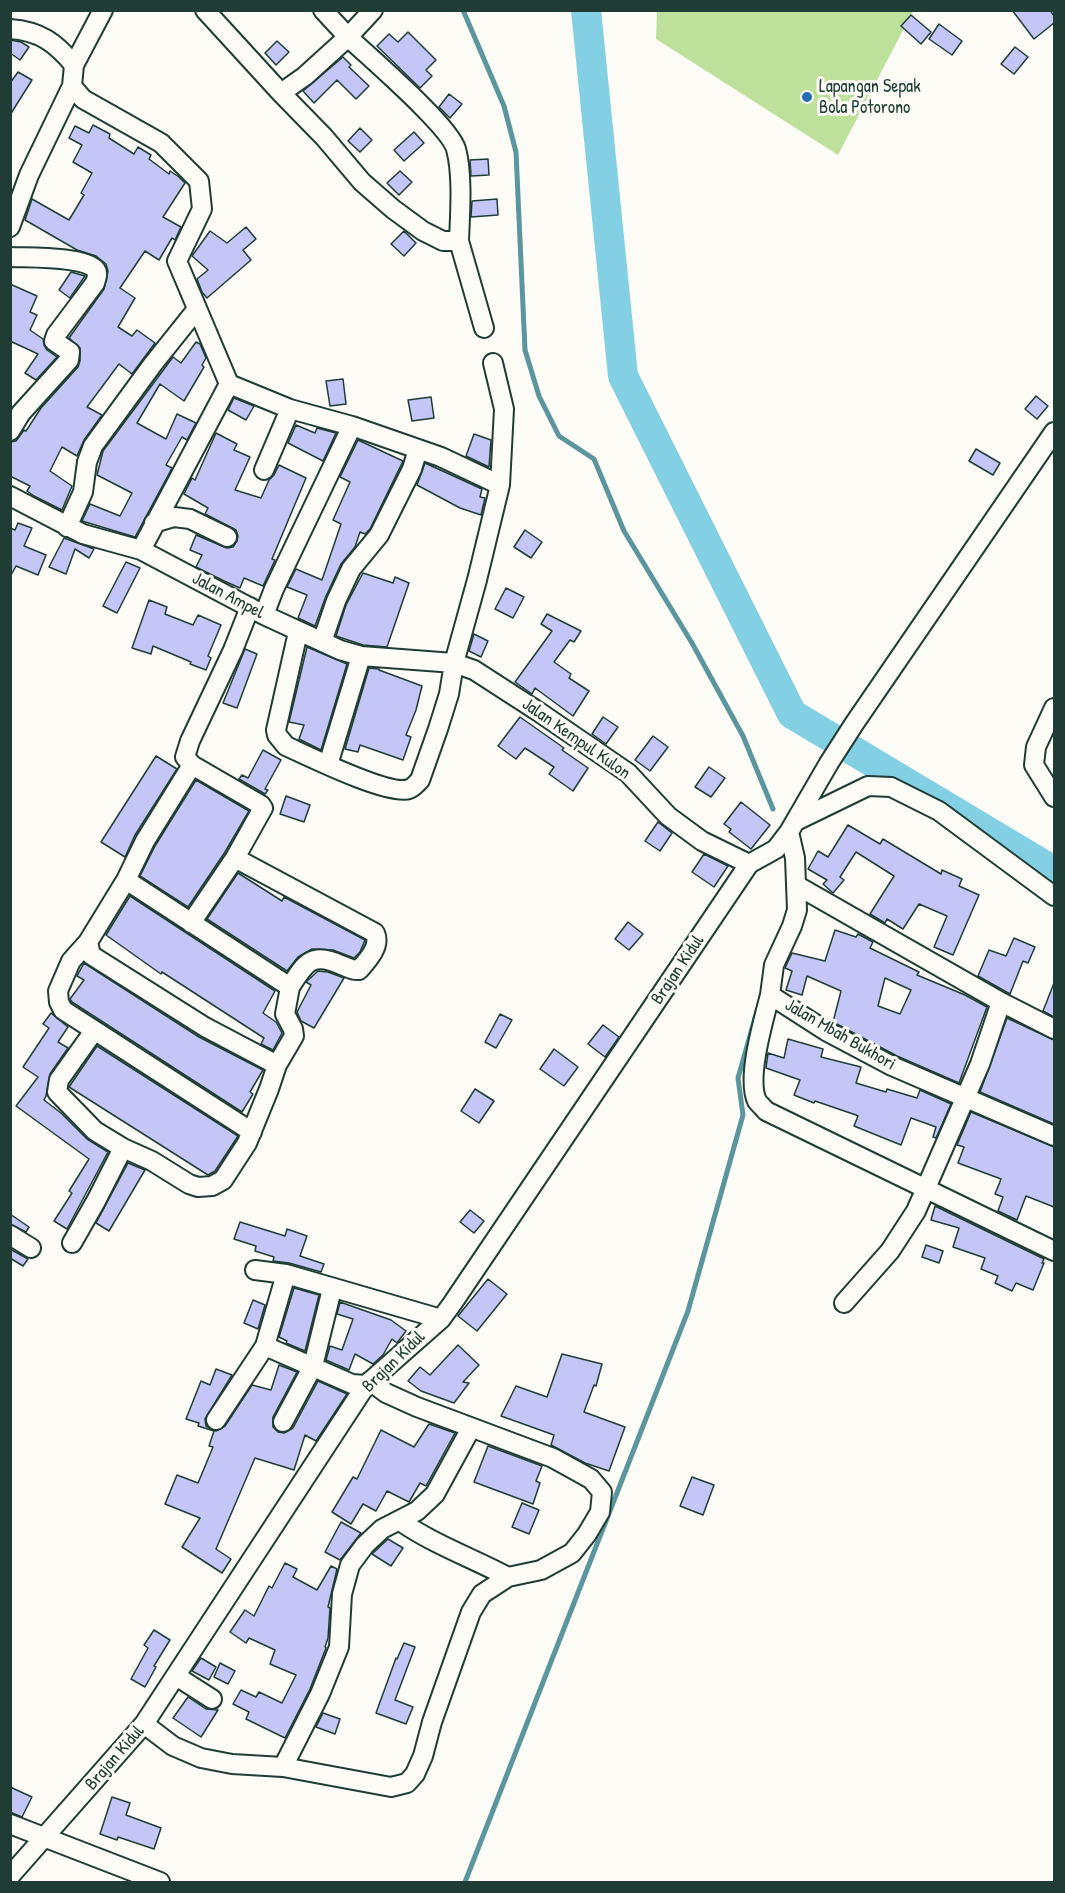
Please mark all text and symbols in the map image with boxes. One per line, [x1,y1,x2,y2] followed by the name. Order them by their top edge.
[819,76,921,118] place label: Lapangan Sepak Bola Potorono
[800,90,814,104] marker: Lapangan Sepak Bola Potorono
[188,568,268,624] street label: Jalan Ampel
[518,694,634,784] street label: Jalan Kempul Kulon
[647,931,709,1009] street label: Brajan Kidul
[781,995,899,1075] street label: Jalan Mbah Bukhori
[358,1327,430,1397] street label: Brajan Kidul
[81,1721,149,1795] street label: Brajan Kidul

